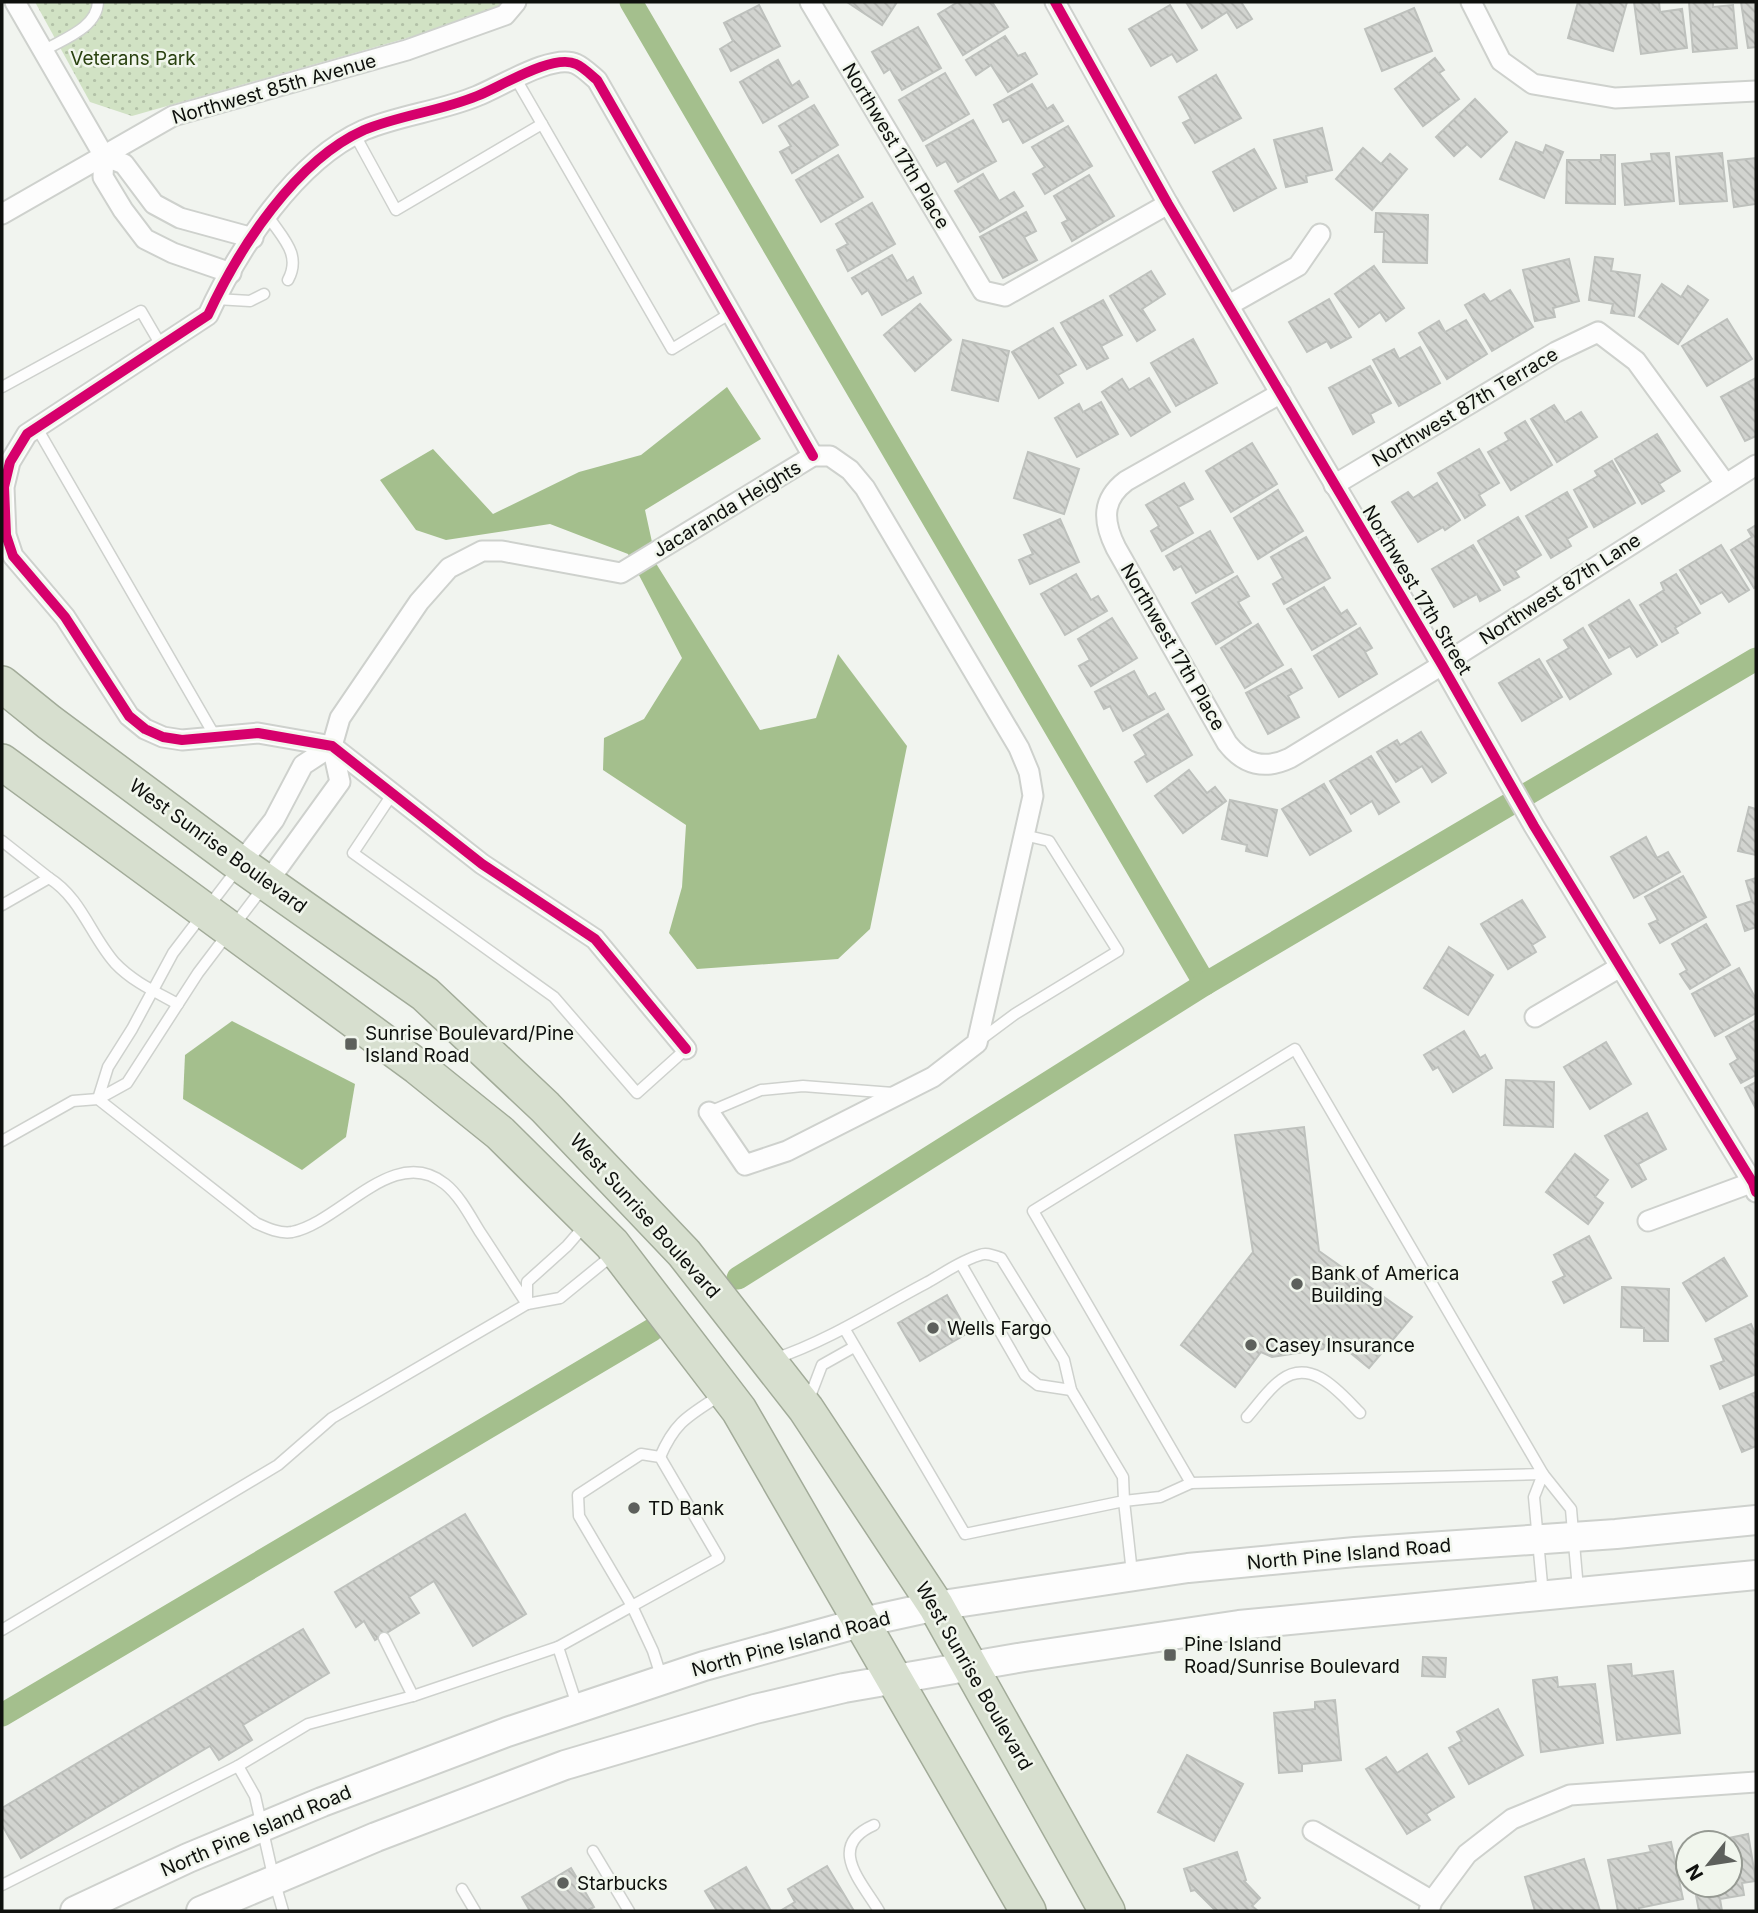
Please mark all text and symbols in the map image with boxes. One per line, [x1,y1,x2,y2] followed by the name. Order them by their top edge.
[70,47,196,70] park label: Veterans Park
[169,49,379,129] street label: Northwest 85th Avenue
[837,59,955,233] street label: Northwest 17th Place
[1368,342,1562,472] street label: Northwest 87th Terrace
[649,456,805,562] street label: Jacaranda Heights
[1357,501,1477,679] street label: Northwest 17th Street
[1475,528,1645,650] street label: Northwest 87th Lane
[1116,559,1230,735] street label: Northwest 17th Place
[125,774,311,918] street label: West Sunrise Boulevard
[365,1022,574,1067] place label: Sunrise Boulevard/Pine Island Road
[343,1036,359,1052] marker: Sunrise Boulevard/Pine Island Road
[565,1129,725,1303] street label: West Sunrise Boulevard
[1311,1262,1459,1307] place label: Bank of America Building
[1289,1276,1305,1292] marker: Bank of America Building
[947,1317,1052,1340] place label: Wells Fargo
[925,1320,941,1336] marker: Wells Fargo
[1265,1334,1415,1357] place label: Casey Insurance
[1243,1337,1259,1353] marker: Casey Insurance
[648,1497,725,1520] place label: TD Bank
[626,1500,642,1516] marker: TD Bank
[1246,1534,1452,1574] street label: North Pine Island Road
[911,1578,1037,1774] street label: West Sunrise Boulevard
[689,1606,893,1682] street label: North Pine Island Road
[1184,1633,1400,1678] place label: Pine Island Road/Sunrise Boulevard
[1162,1647,1178,1663] marker: Pine Island Road/Sunrise Boulevard
[157,1780,355,1882] street label: North Pine Island Road
[1674,1829,1744,1899] north arrow
[1681,1860,1708,1884] text: N
[577,1872,668,1895] place label: Starbucks
[555,1875,571,1891] marker: Starbucks

